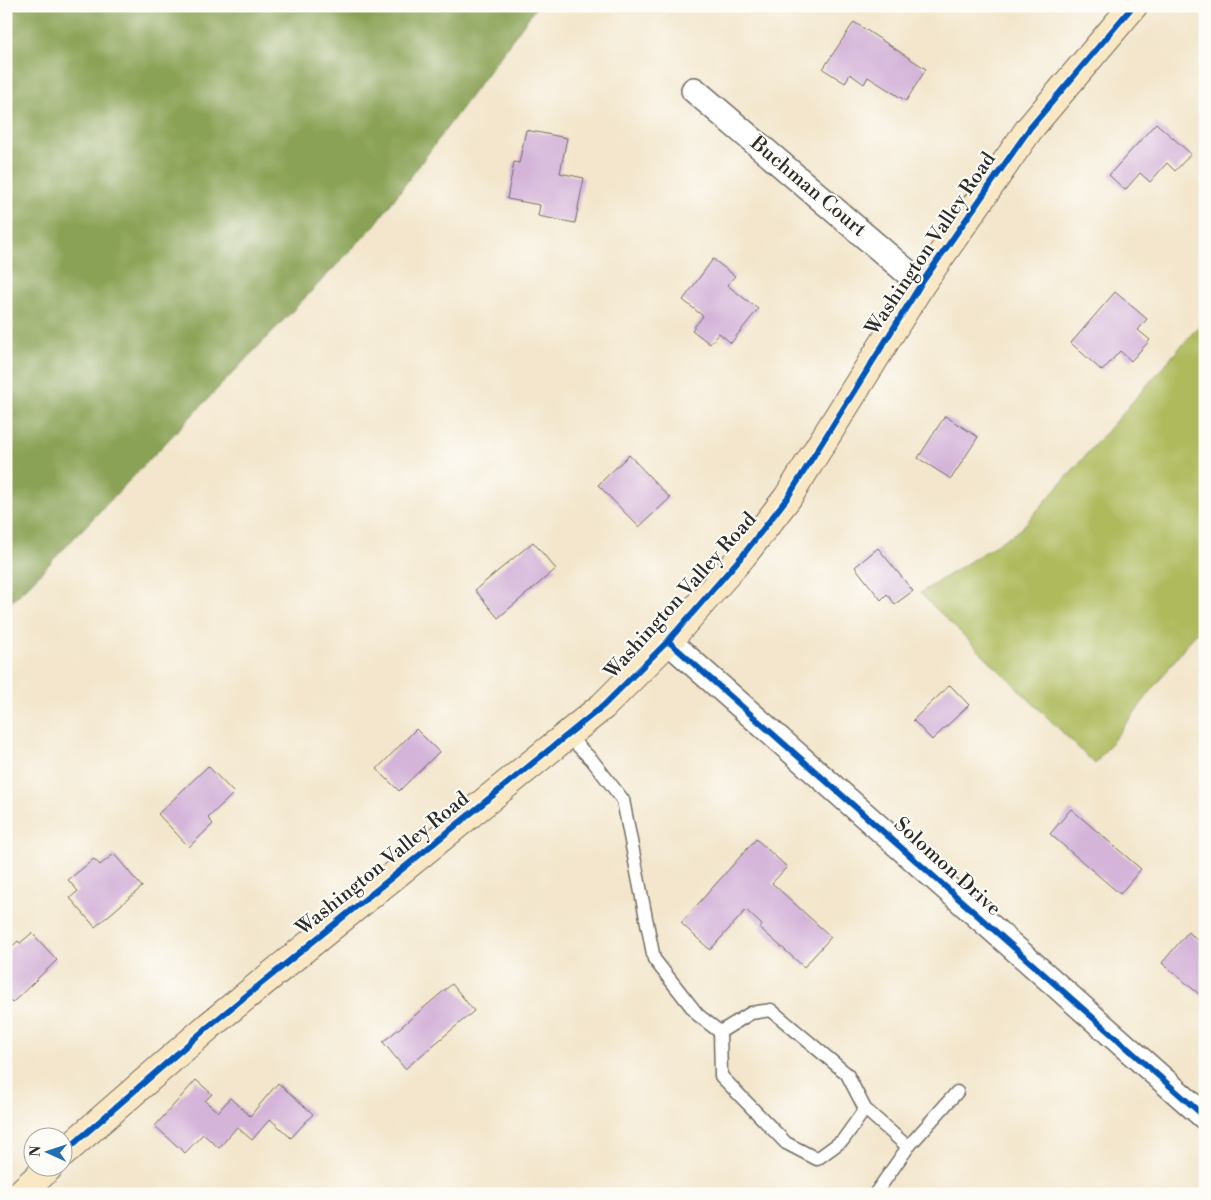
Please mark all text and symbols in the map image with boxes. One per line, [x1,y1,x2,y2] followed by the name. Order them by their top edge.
[744,131,871,243] street label: Buchman Court
[860,147,1002,341] street label: Washington Valley Road
[599,507,763,685] street label: Washington Valley Road
[291,786,475,942] street label: Washington Valley Road
[888,812,1006,922] street label: Solomon Drive
[22,1128,72,1178] north arrow
[27,1145,45,1157] text: N

